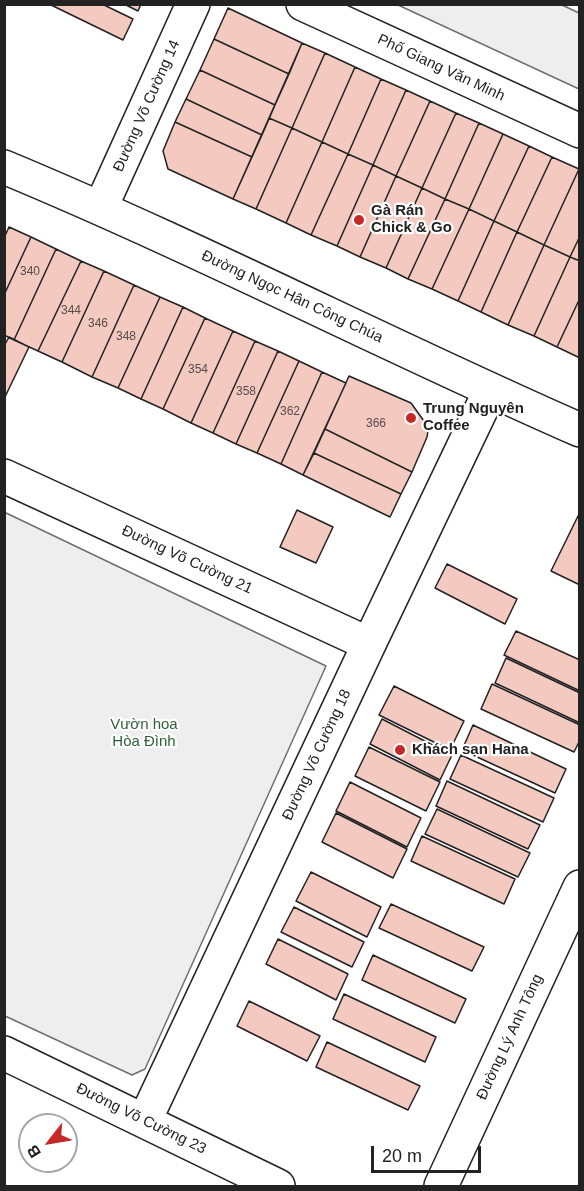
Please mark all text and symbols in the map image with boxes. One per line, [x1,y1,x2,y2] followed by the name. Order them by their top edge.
[374,31,508,105] street label: Phố Giang Văn Minh
[110,37,184,175] street label: Đường Võ Cường 14
[371,202,452,237] place label: Gà Rán Chick & Go
[352,213,366,227] marker: Gà Rán Chick & Go
[198,247,386,347] street label: Đường Ngọc Hân Công Chúa
[20,265,40,279] house number: 340
[61,304,81,318] house number: 344
[88,317,108,331] house number: 346
[116,330,136,344] house number: 348
[188,363,208,377] house number: 354
[236,385,256,399] house number: 358
[423,400,524,435] place label: Trung Nguyên Coffee
[280,405,300,419] house number: 362
[404,411,418,425] marker: Trung Nguyên Coffee
[366,417,386,431] house number: 366
[119,522,255,598] street label: Đường Võ Cường 21
[279,687,355,823] street label: Đường Võ Cường 18
[110,716,178,751] park label: Vườn hoa Hòa Đình
[412,741,529,759] place label: Khách sạn Hana
[393,743,407,757] marker: Khách sạn Hana
[473,971,547,1103] street label: Đường Lý Anh Tông
[73,1080,209,1158] street label: Đường Võ Cường 23
[18,1113,78,1173] north arrow
[374,1134,484,1172] scale bar
[24,1142,44,1161] text: B
[382,1146,422,1166] text: 20 m

